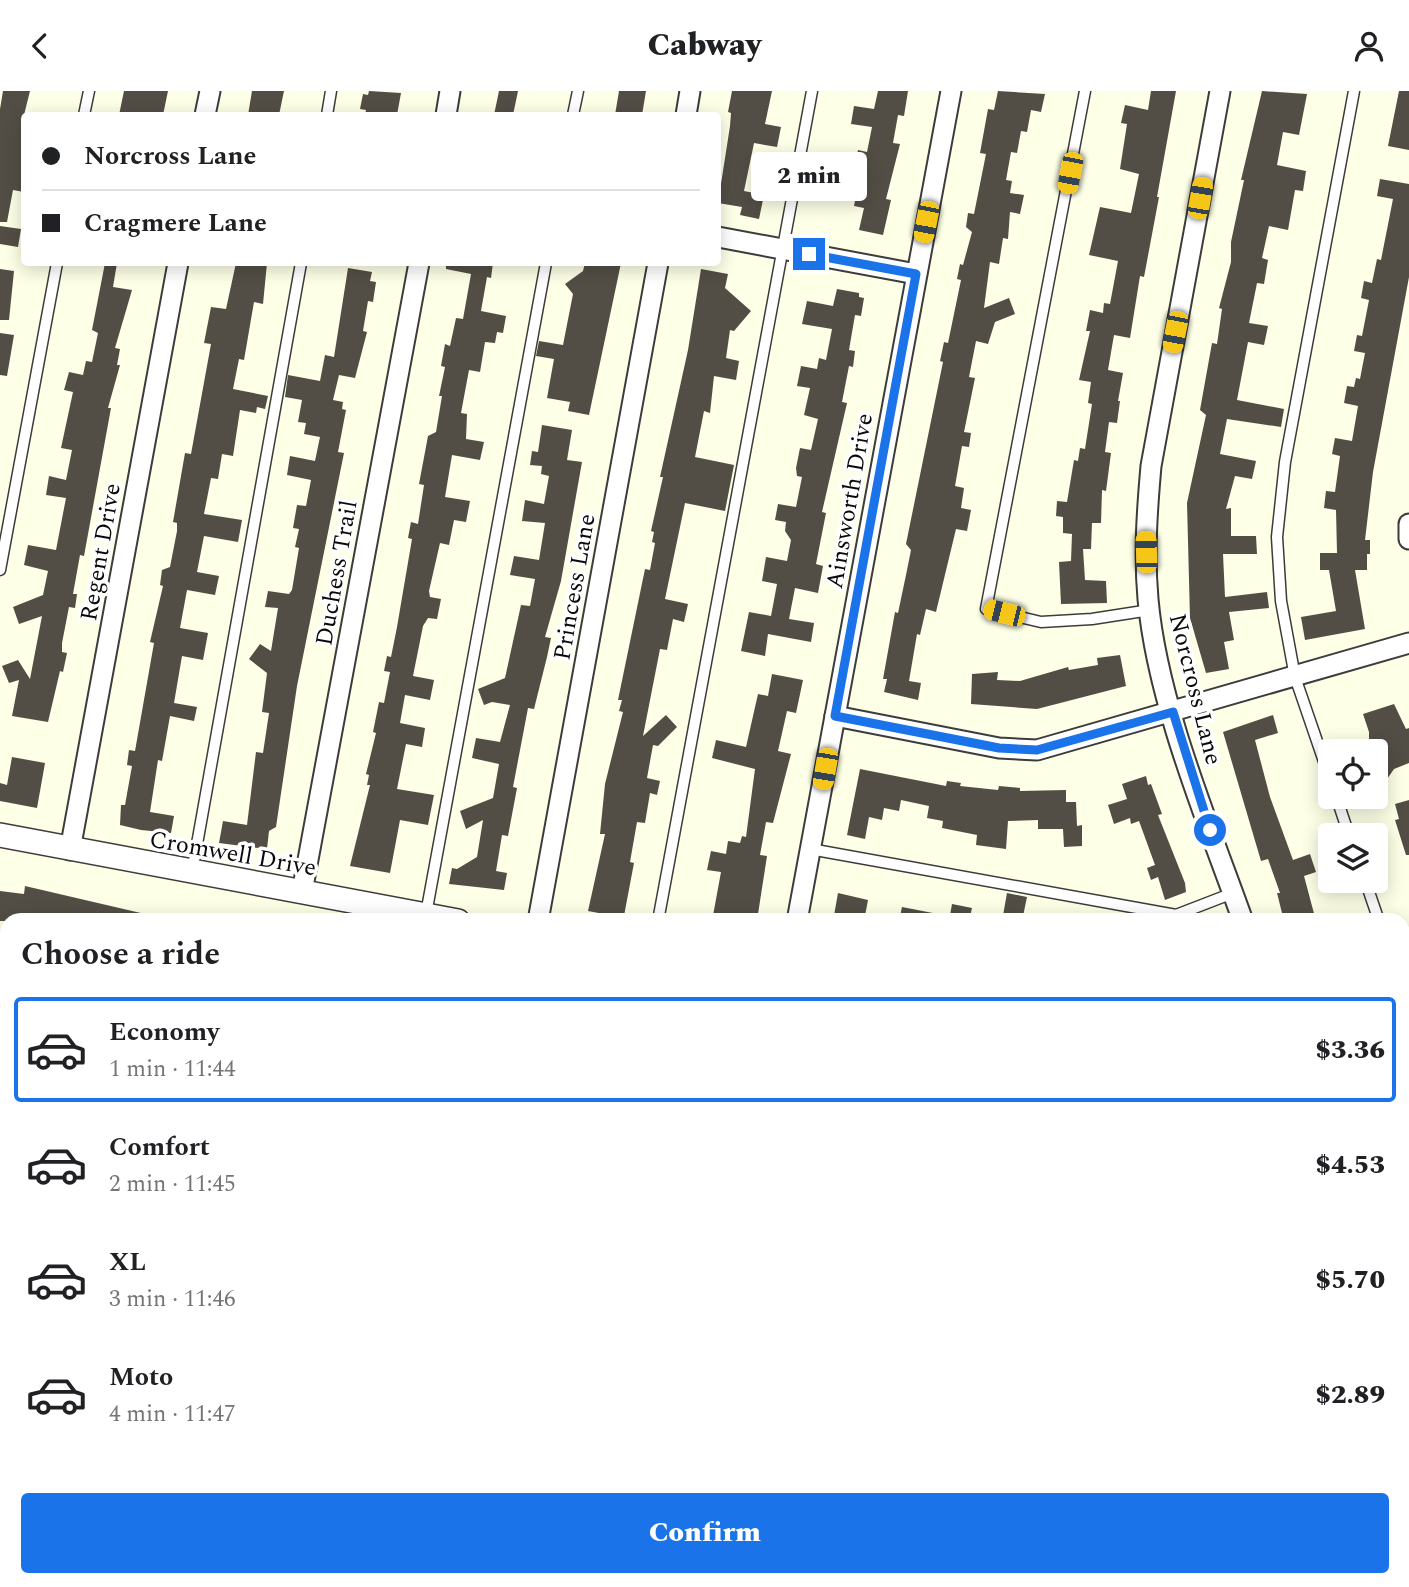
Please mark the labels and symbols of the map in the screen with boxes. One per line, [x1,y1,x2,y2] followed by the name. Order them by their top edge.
[1056,150,1085,196] car
[751,152,867,201] callout: 2 min
[1187,175,1214,221] car
[912,199,941,245] car
[793,238,825,270] route end
[1161,309,1190,355] car
[817,411,883,592] street label: Ainsworth Drive
[71,481,131,624] street label: Regent Drive
[306,498,367,649] street label: Duchess Trail
[544,511,606,663] street label: Princess Lane
[1135,531,1158,573] car
[982,598,1027,628] car
[1159,610,1231,769] street label: Norcross Lane
[812,746,839,792] car
[1194,814,1226,846] route start
[147,822,319,886] street label: Cromwell Drive

